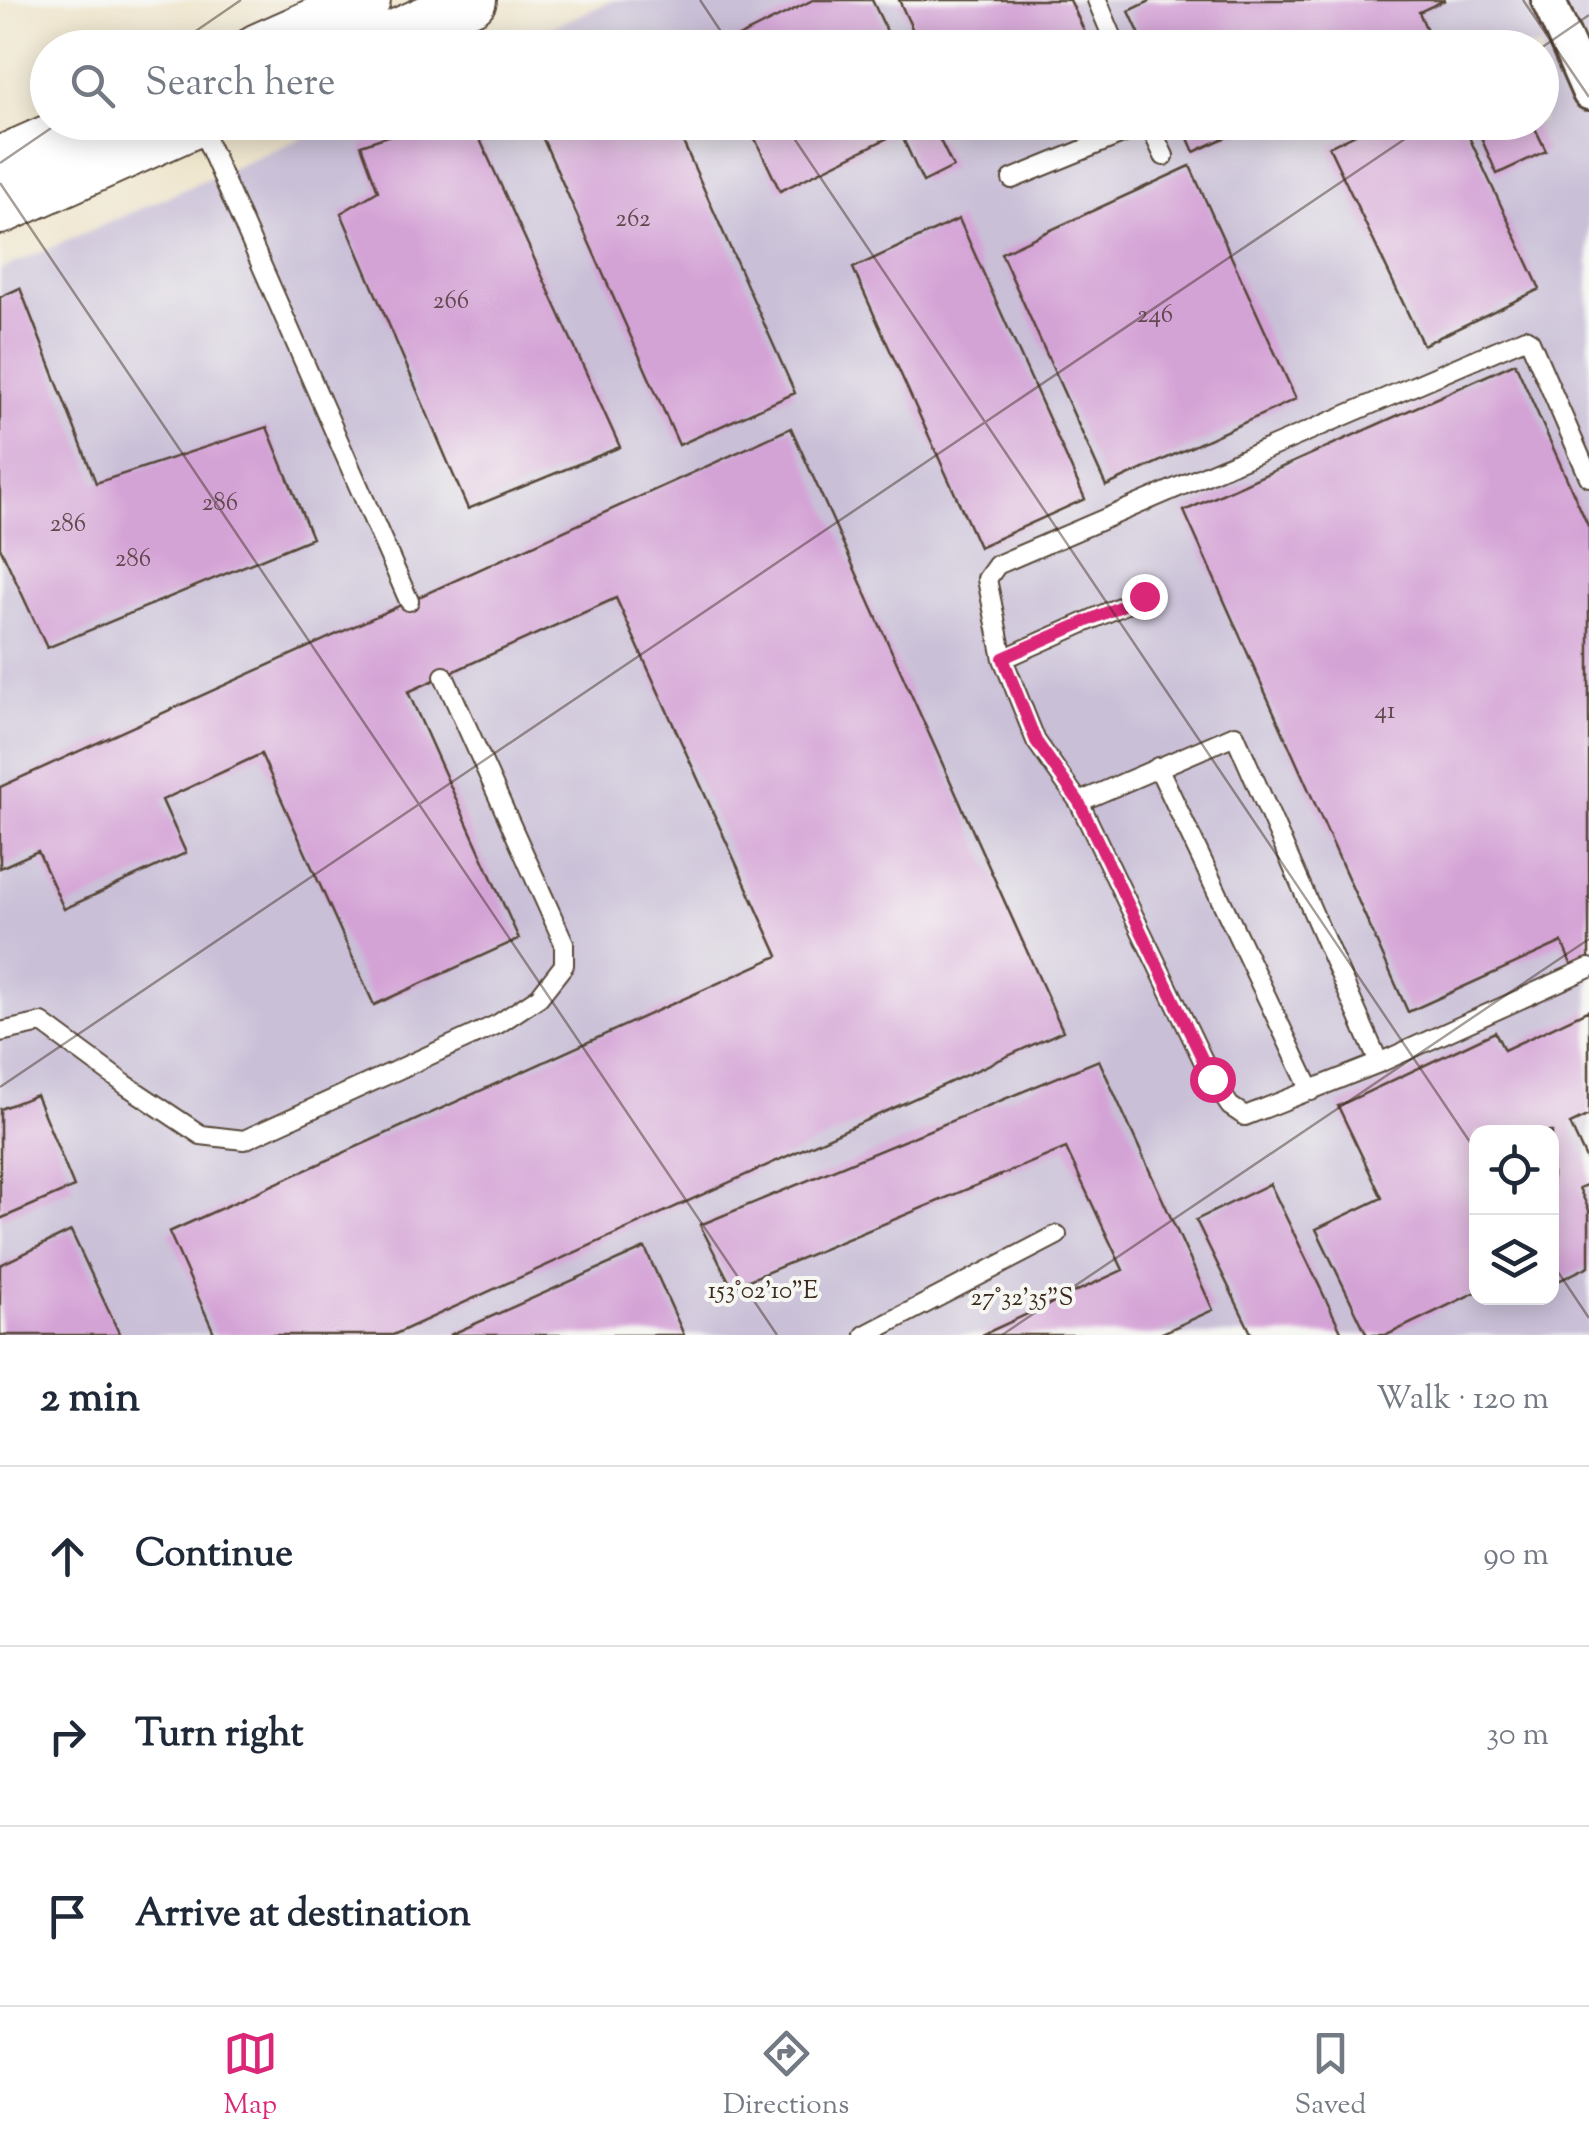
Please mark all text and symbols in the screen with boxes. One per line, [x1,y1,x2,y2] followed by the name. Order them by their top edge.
[30,30,1559,140] search box
[65,58,120,113] icon: search
[145,58,336,112] text: Search here
[615,202,651,238] house number: 262
[433,284,469,320] house number: 266
[1137,298,1173,334] house number: 246
[202,486,238,522] house number: 286
[50,507,86,543] house number: 286
[115,542,151,578] house number: 286
[1122,574,1168,620] route end
[1374,694,1396,730] house number: 41
[1190,1057,1236,1103] route start
[1469,1125,1559,1305] map controls
[1469,1125,1559,1215] button: locate
[1469,1215,1559,1305] button: layers
[708,1274,818,1310] text: 153°02'10"E
[971,1281,1073,1317] text: 27°32'35"S
[40,1370,140,1430] text: 2 min
[1376,1377,1549,1423] text: Walk · 120 m
[40,1529,95,1584] icon: ahead
[135,1529,293,1583] text: Continue
[1483,1533,1549,1579] text: 90 m
[40,1709,95,1764] icon: right
[135,1709,303,1763] text: Turn right
[1486,1713,1549,1759] text: 30 m
[40,1889,95,1944] icon: arrive
[135,1889,471,1943] text: Arrive at destination
[223,2026,278,2126] tab: Map
[723,2026,849,2126] tab: Directions
[1294,2026,1366,2126] tab: Saved

